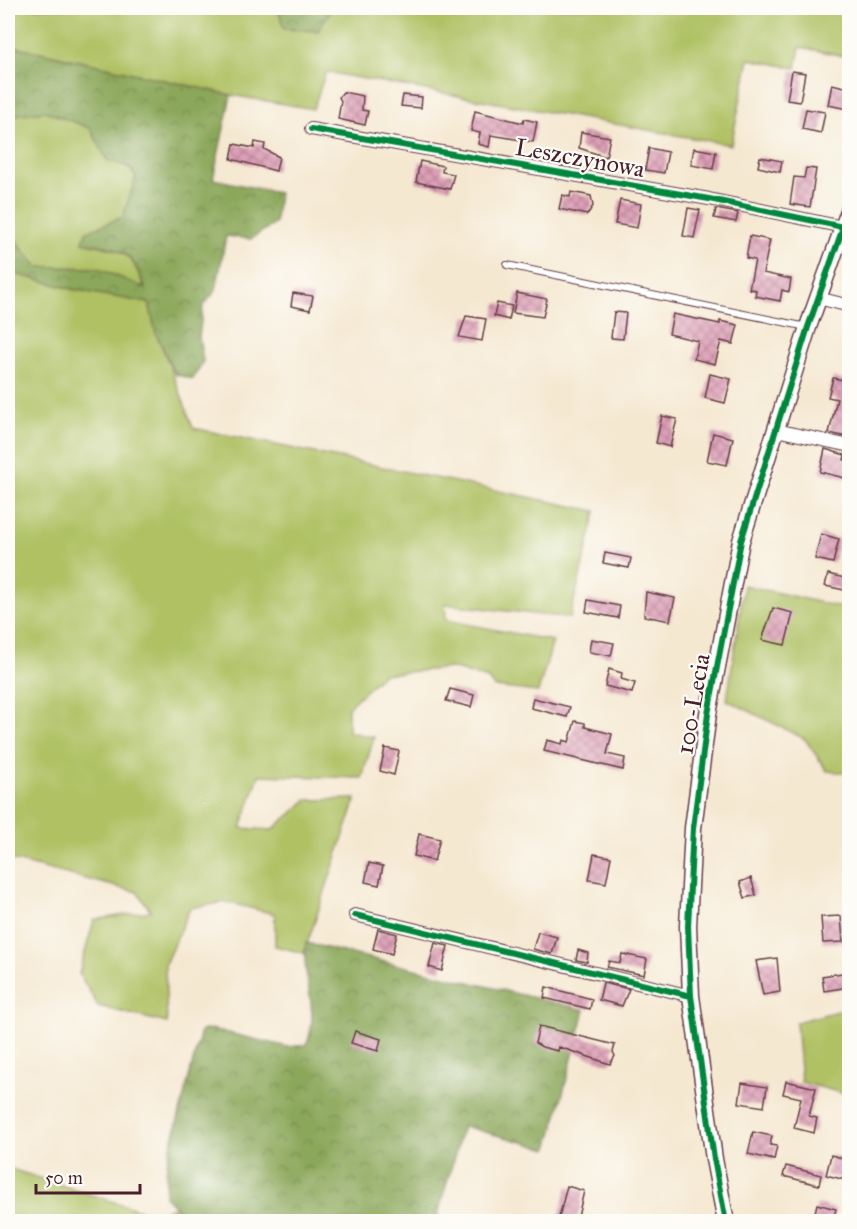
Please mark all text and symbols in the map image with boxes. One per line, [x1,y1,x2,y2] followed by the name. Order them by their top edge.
[513,132,648,184] street label: Leszczynowa
[669,650,717,757] street label: 100-Lecia
[36,1157,140,1195] scale bar
[45,1167,83,1189] text: 50 m

